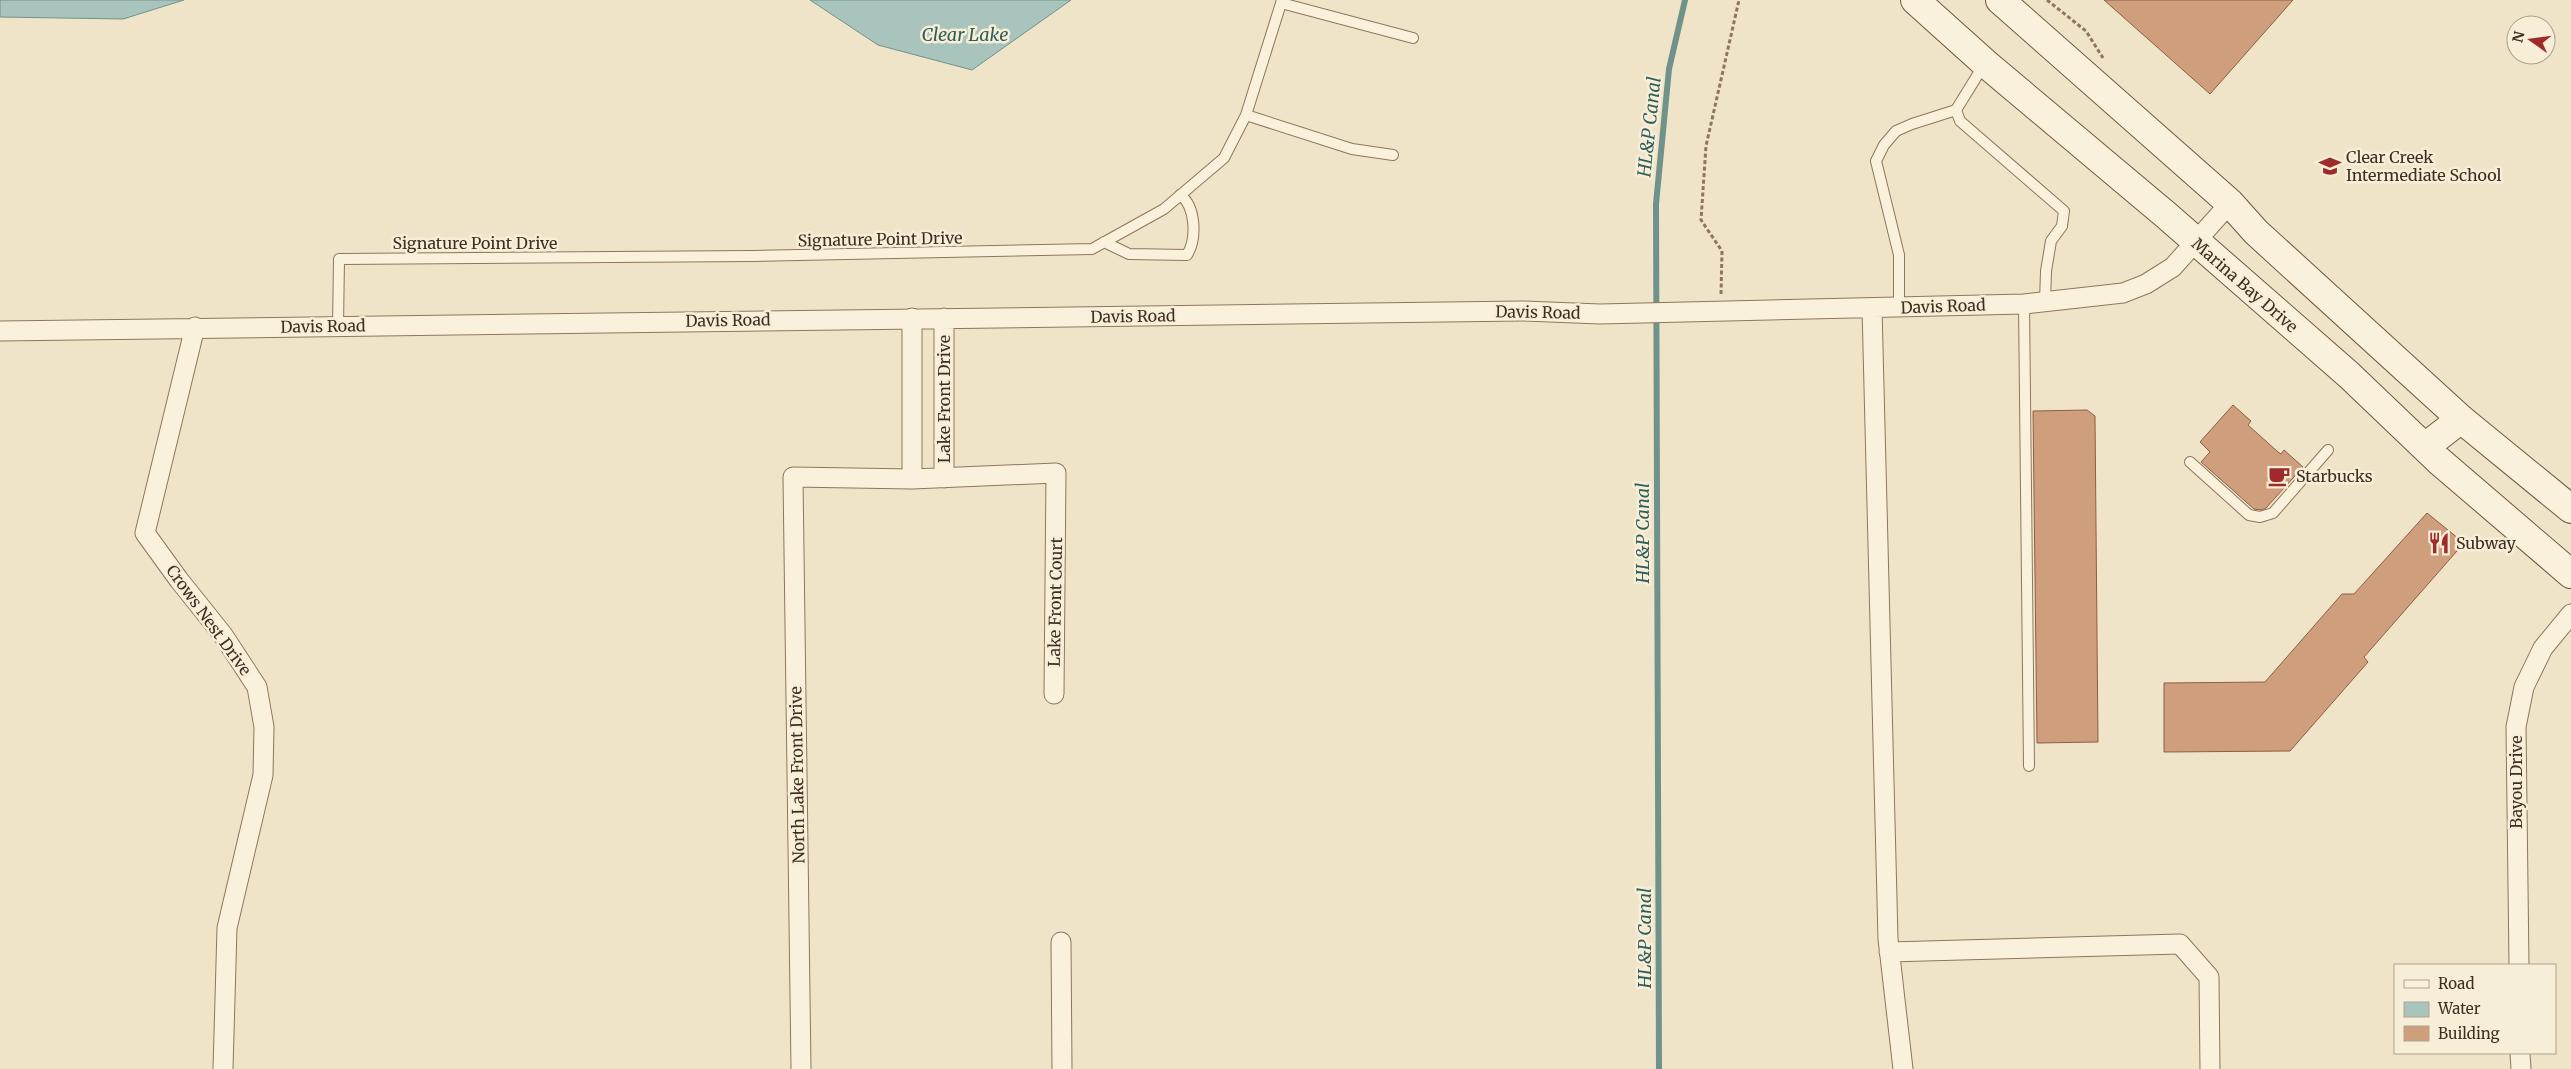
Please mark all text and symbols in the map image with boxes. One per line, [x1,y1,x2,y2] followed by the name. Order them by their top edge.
[2506,15,2556,65] north arrow
[922,23,1008,46] water label: Clear Lake
[2508,29,2528,44] text: N
[1632,76,1666,179] water label: HL&P Canal
[2346,147,2502,185] place label: Clear Creek Intermediate School
[2317,153,2343,179] school or university icon: Clear Creek Intermediate School
[797,228,963,250] street label: Signature Point Drive
[393,233,557,253] street label: Signature Point Drive
[2188,234,2302,336] street label: Marina Bay Drive
[1900,295,1986,317] street label: Davis Road
[1495,301,1581,323] street label: Davis Road
[1090,305,1176,327] street label: Davis Road
[685,309,771,331] street label: Davis Road
[280,315,366,337] street label: Davis Road
[934,335,954,463] street label: Lake Front Drive
[2266,463,2292,489] cafe icon: Starbucks
[2296,466,2373,486] place label: Starbucks
[1631,483,1654,584] water label: HL&P Canal
[2426,530,2452,556] restaurant icon: Subway
[2456,533,2516,553] place label: Subway
[1044,536,1066,667] street label: Lake Front Court
[162,561,256,679] street label: Crows Nest Drive
[785,686,809,864] street label: North Lake Front Drive
[2506,735,2526,829] street label: Bayou Drive
[1633,888,1656,989] water label: HL&P Canal
[2394,964,2556,1054] legend
[2438,974,2474,993] text: Road
[2437,999,2481,1018] text: Water
[2438,1024,2500,1043] text: Building

